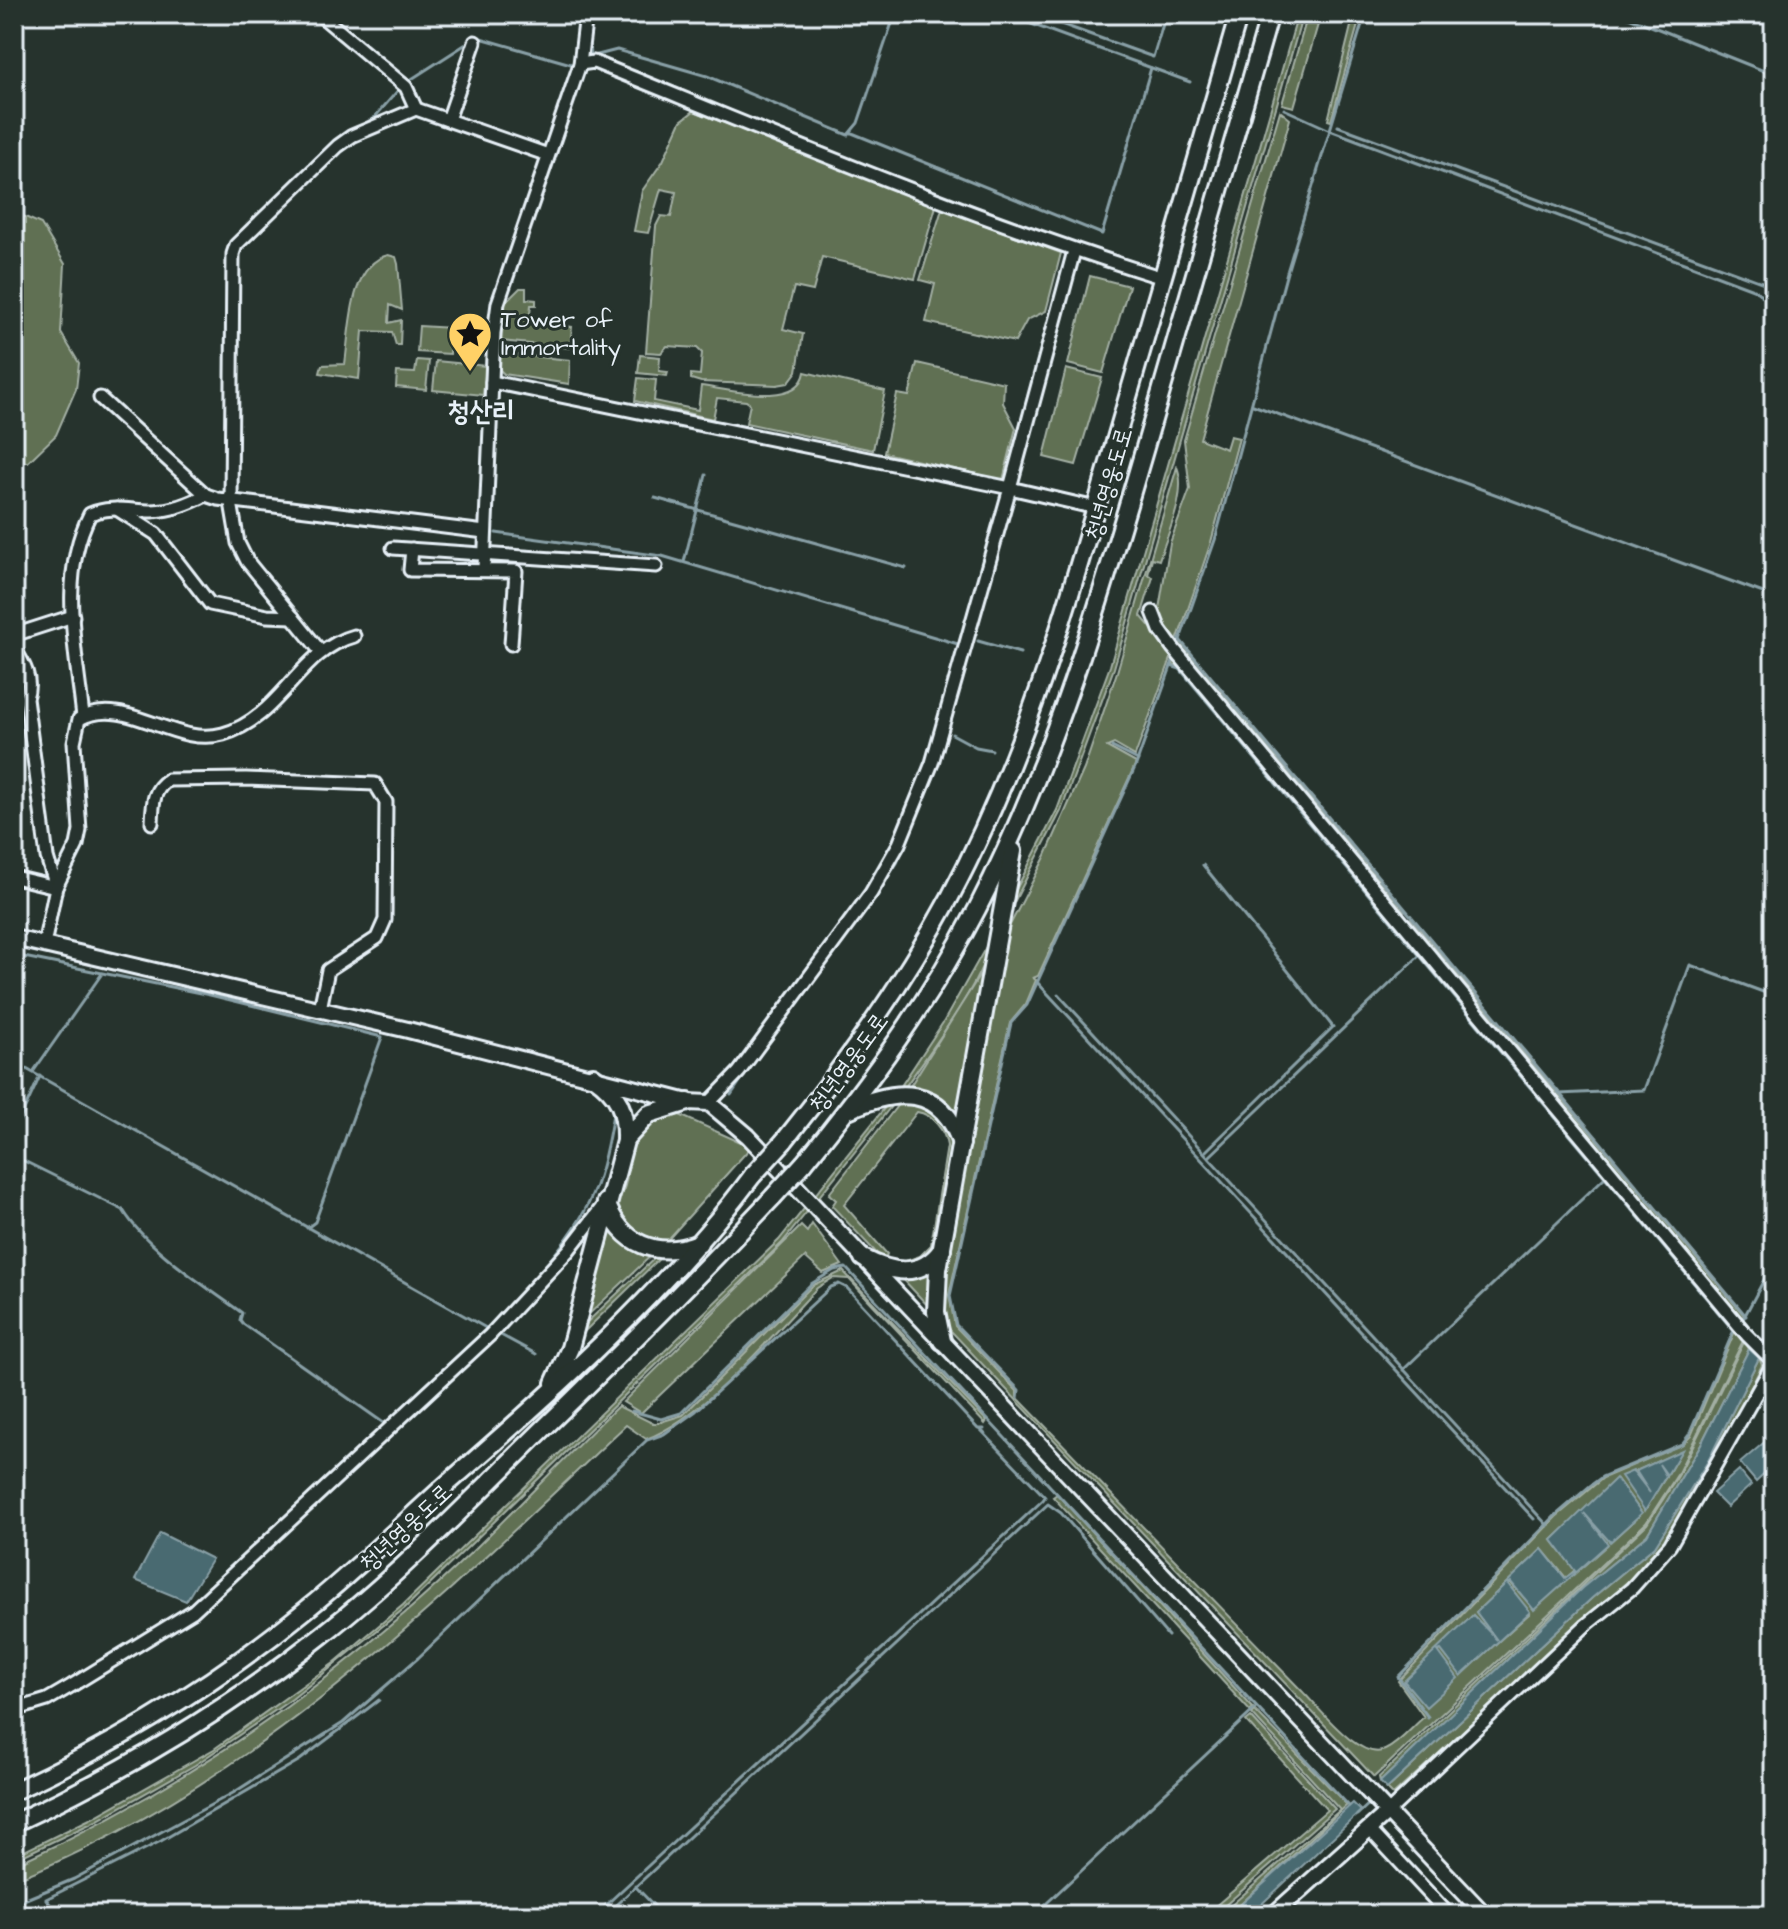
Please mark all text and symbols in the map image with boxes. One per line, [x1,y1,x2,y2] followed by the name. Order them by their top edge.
[501,303,621,366] place label: Tower of Immortality
[446,310,494,373] place icon: Tower of Immortality
[447,392,515,431] district label: 청산리
[1077,424,1141,544] street label: 청년영웅도로
[801,1006,897,1120] street label: 청년영웅도로
[352,1476,460,1580] street label: 청년영웅도로

